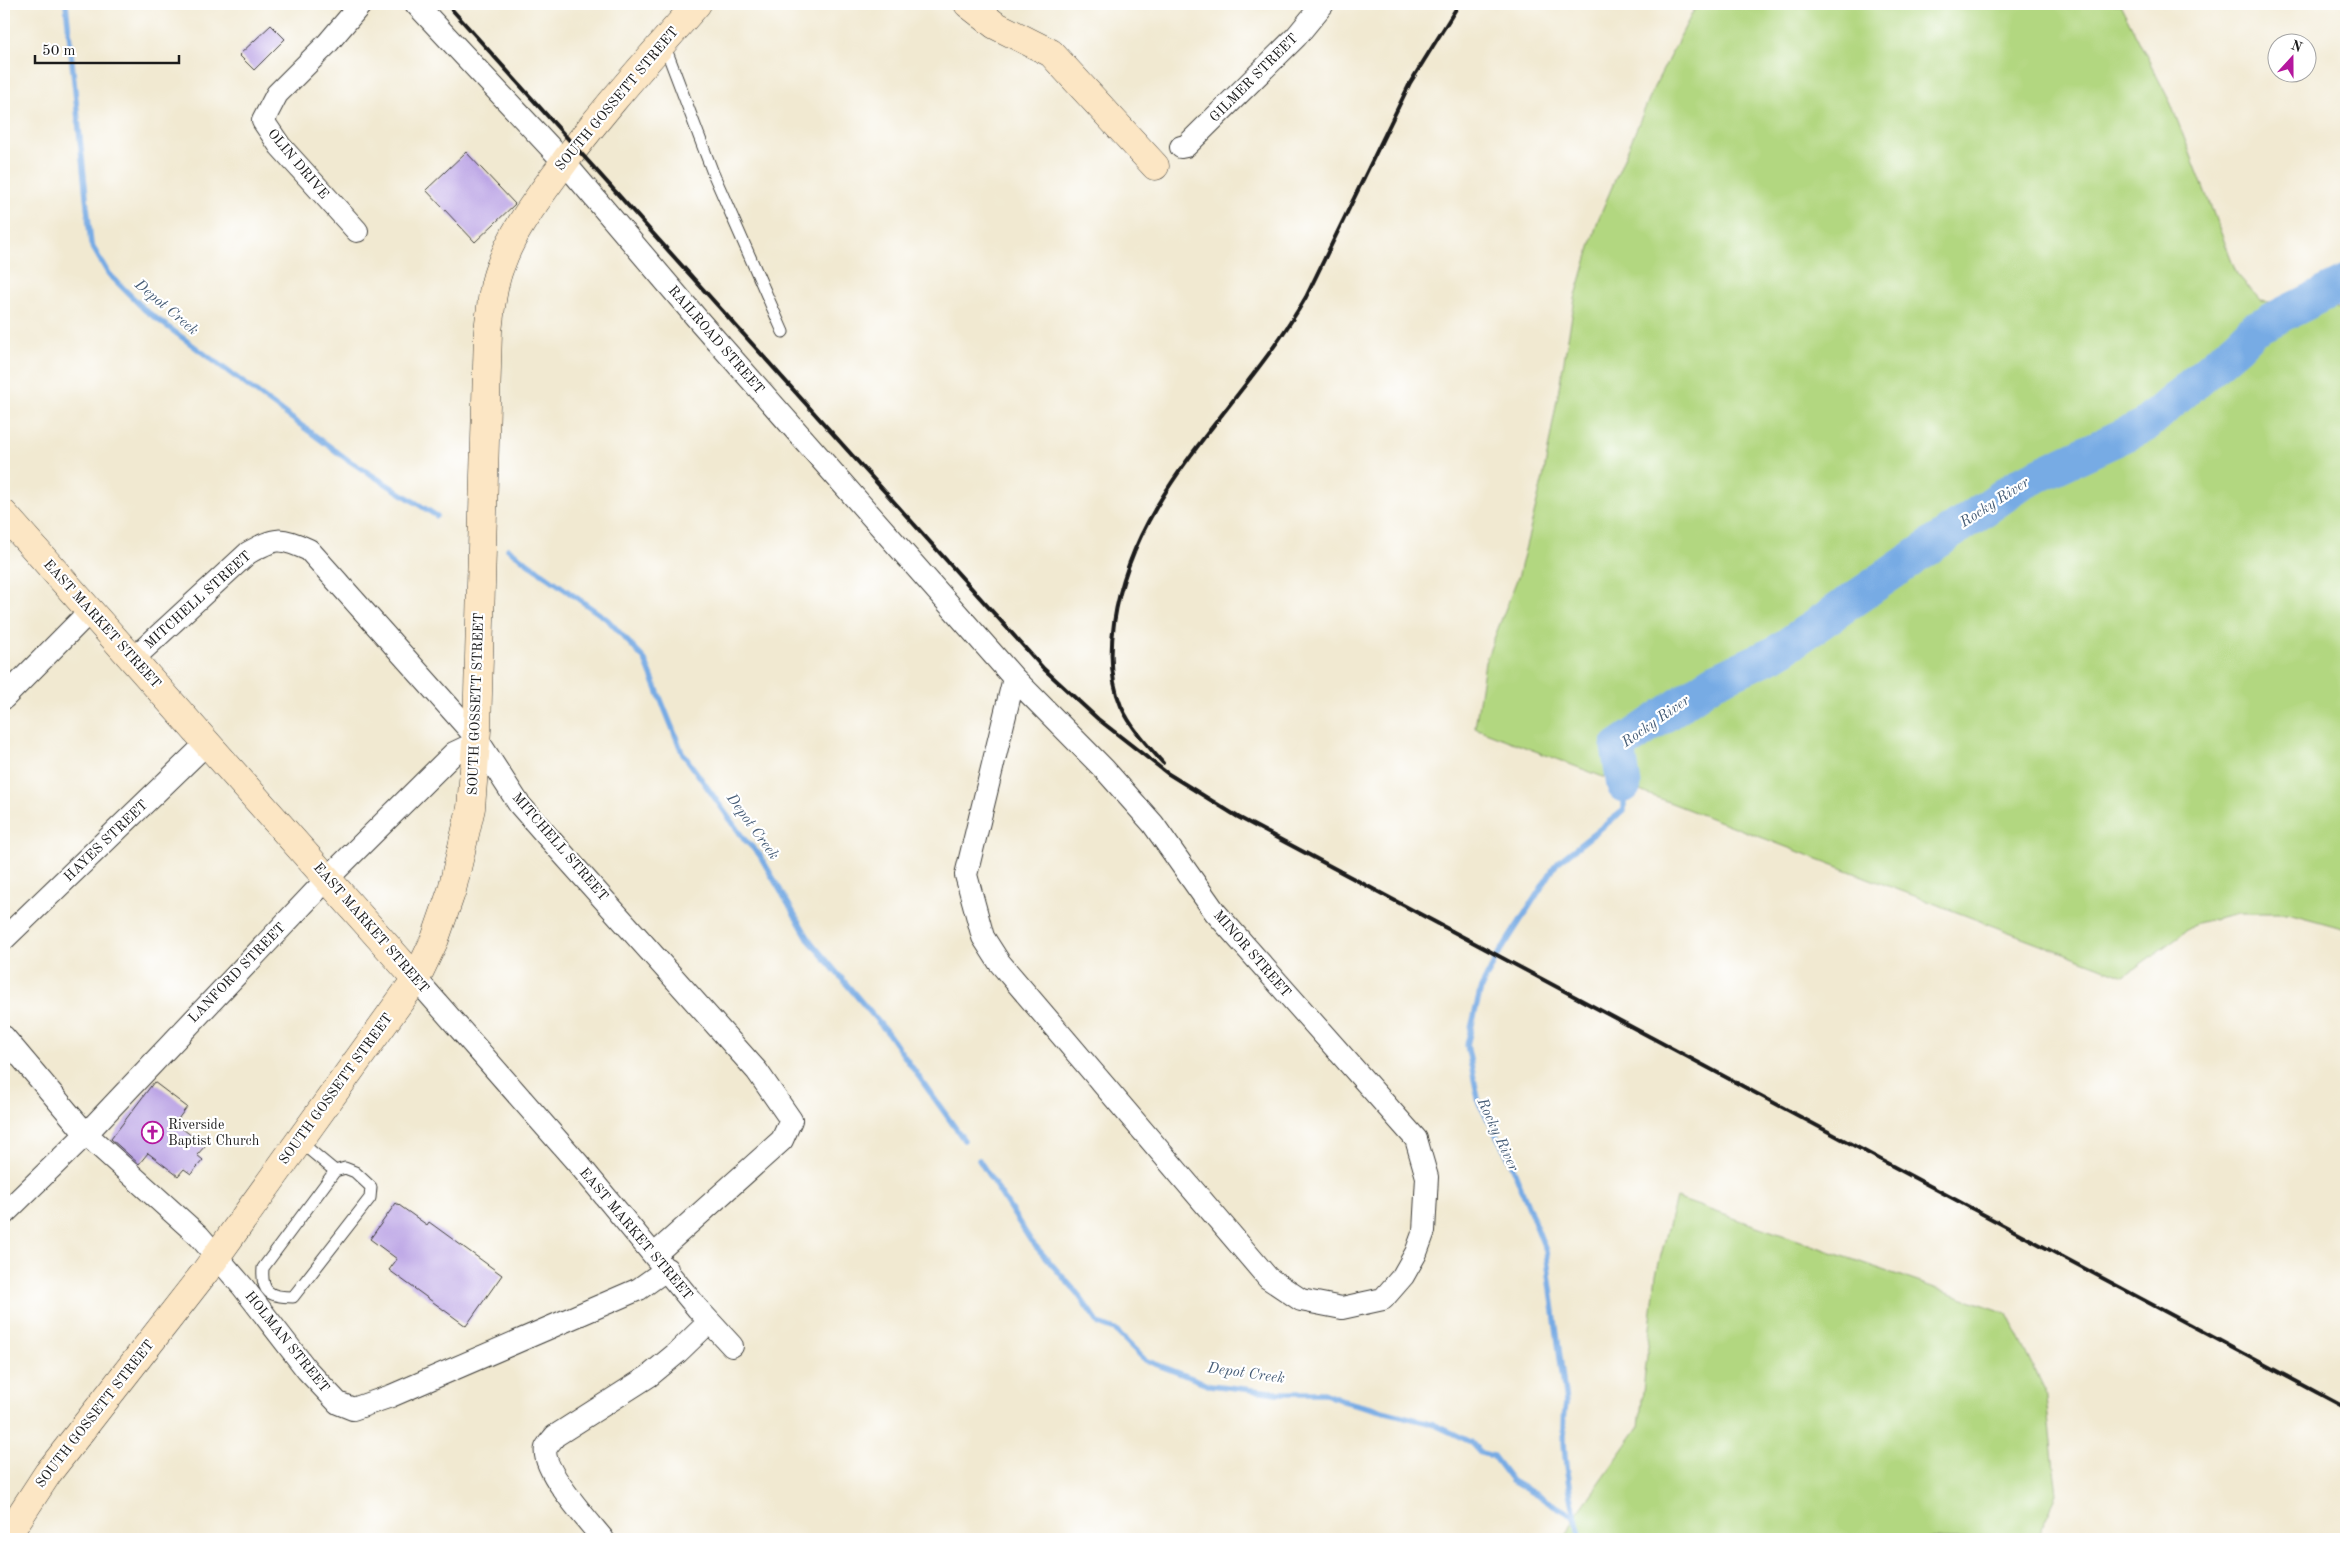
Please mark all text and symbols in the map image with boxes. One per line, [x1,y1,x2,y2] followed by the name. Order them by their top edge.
[553,24,681,174] street label: SOUTH GOSSETT STREET
[1207,31,1301,125] street label: GILMER STREET
[35,32,179,64] scale bar
[2268,32,2318,82] north arrow
[2289,38,2304,55] text: N
[42,44,76,59] text: 50 m
[265,126,331,202] street label: OLIN DRIVE
[131,277,201,339] water label: Depot Creek
[665,283,767,397] street label: RAILROAD STREET
[1957,475,2033,531] water label: Rocky River
[142,549,254,651] street label: MITCHELL STREET
[41,557,163,691] street label: EAST MARKET STREET
[466,612,486,796] street label: SOUTH GOSSETT STREET
[1619,693,1693,751] water label: Rocky River
[509,790,611,904] street label: MITCHELL STREET
[723,790,781,863] water label: Depot Creek
[61,798,151,884] street label: HAYES STREET
[311,860,431,996] street label: EAST MARKET STREET
[1211,908,1293,1000] street label: MINOR STREET
[186,920,288,1026] street label: LANFORD STREET
[277,1011,395,1167] street label: SOUTH GOSSETT STREET
[1473,1095,1521,1174] water label: Rocky River
[168,1118,260,1148] place label: Riverside Baptist Church
[140,1121,164,1145] church icon: Riverside Baptist Church
[577,1165,695,1303] street label: EAST MARKET STREET
[242,1289,332,1395] street label: HOLMAN STREET
[33,1338,157,1490] street label: SOUTH GOSSETT STREET
[1206,1361,1285,1387] water label: Depot Creek

